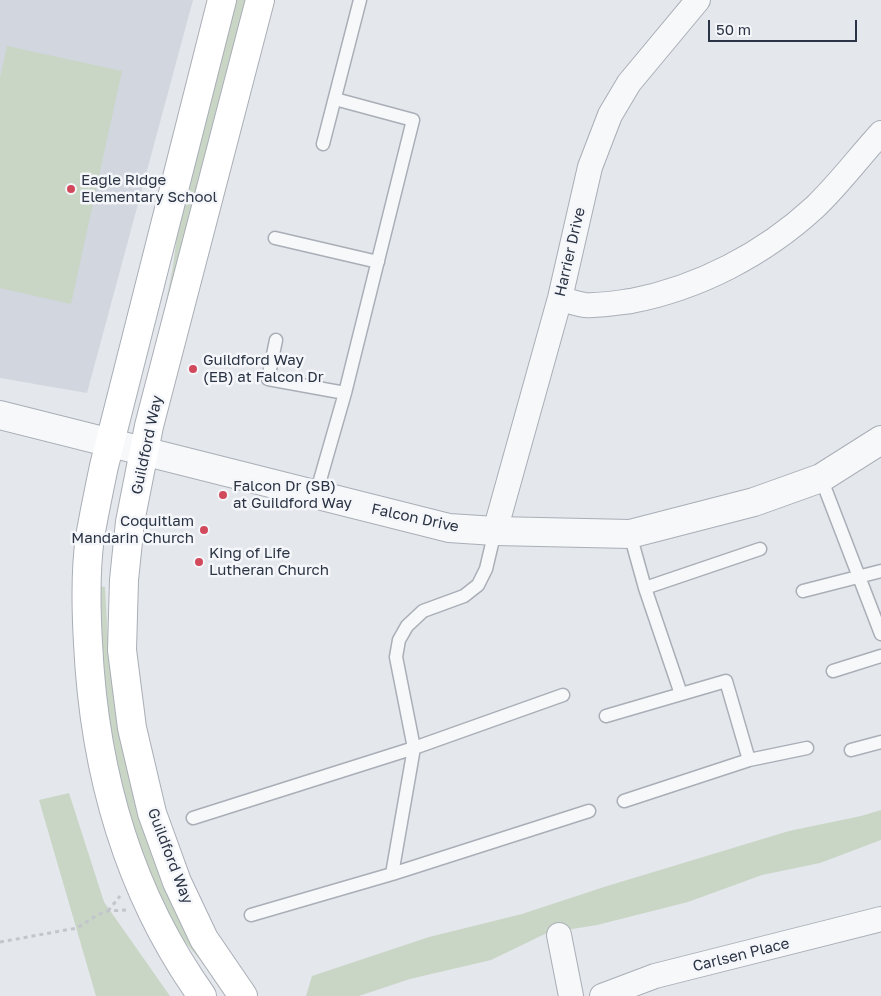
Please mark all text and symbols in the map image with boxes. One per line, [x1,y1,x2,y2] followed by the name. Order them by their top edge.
[711,10,860,42] scale bar
[716,20,751,38] text: 50 m
[81,171,217,206] place label: Eagle Ridge Elementary School
[65,183,77,195] marker: Eagle Ridge Elementary School
[551,206,589,298] street label: Harrier Drive
[203,351,324,386] place label: Guildford Way (EB) at Falcon Dr
[187,363,199,375] marker: Guildford Way (EB) at Falcon Dr
[128,394,166,496] street label: Guildford Way
[233,477,352,512] place label: Falcon Dr (SB) at Guildford Way
[217,489,229,501] marker: Falcon Dr (SB) at Guildford Way
[370,500,460,536] street label: Falcon Drive
[71,512,194,547] place label: Coquitlam Mandarin Church
[198,524,210,536] marker: Coquitlam Mandarin Church
[209,544,329,579] place label: King of Life Lutheran Church
[193,556,205,568] marker: King of Life Lutheran Church
[144,806,196,906] street label: Guildford Way
[691,934,791,976] street label: Carlsen Place

